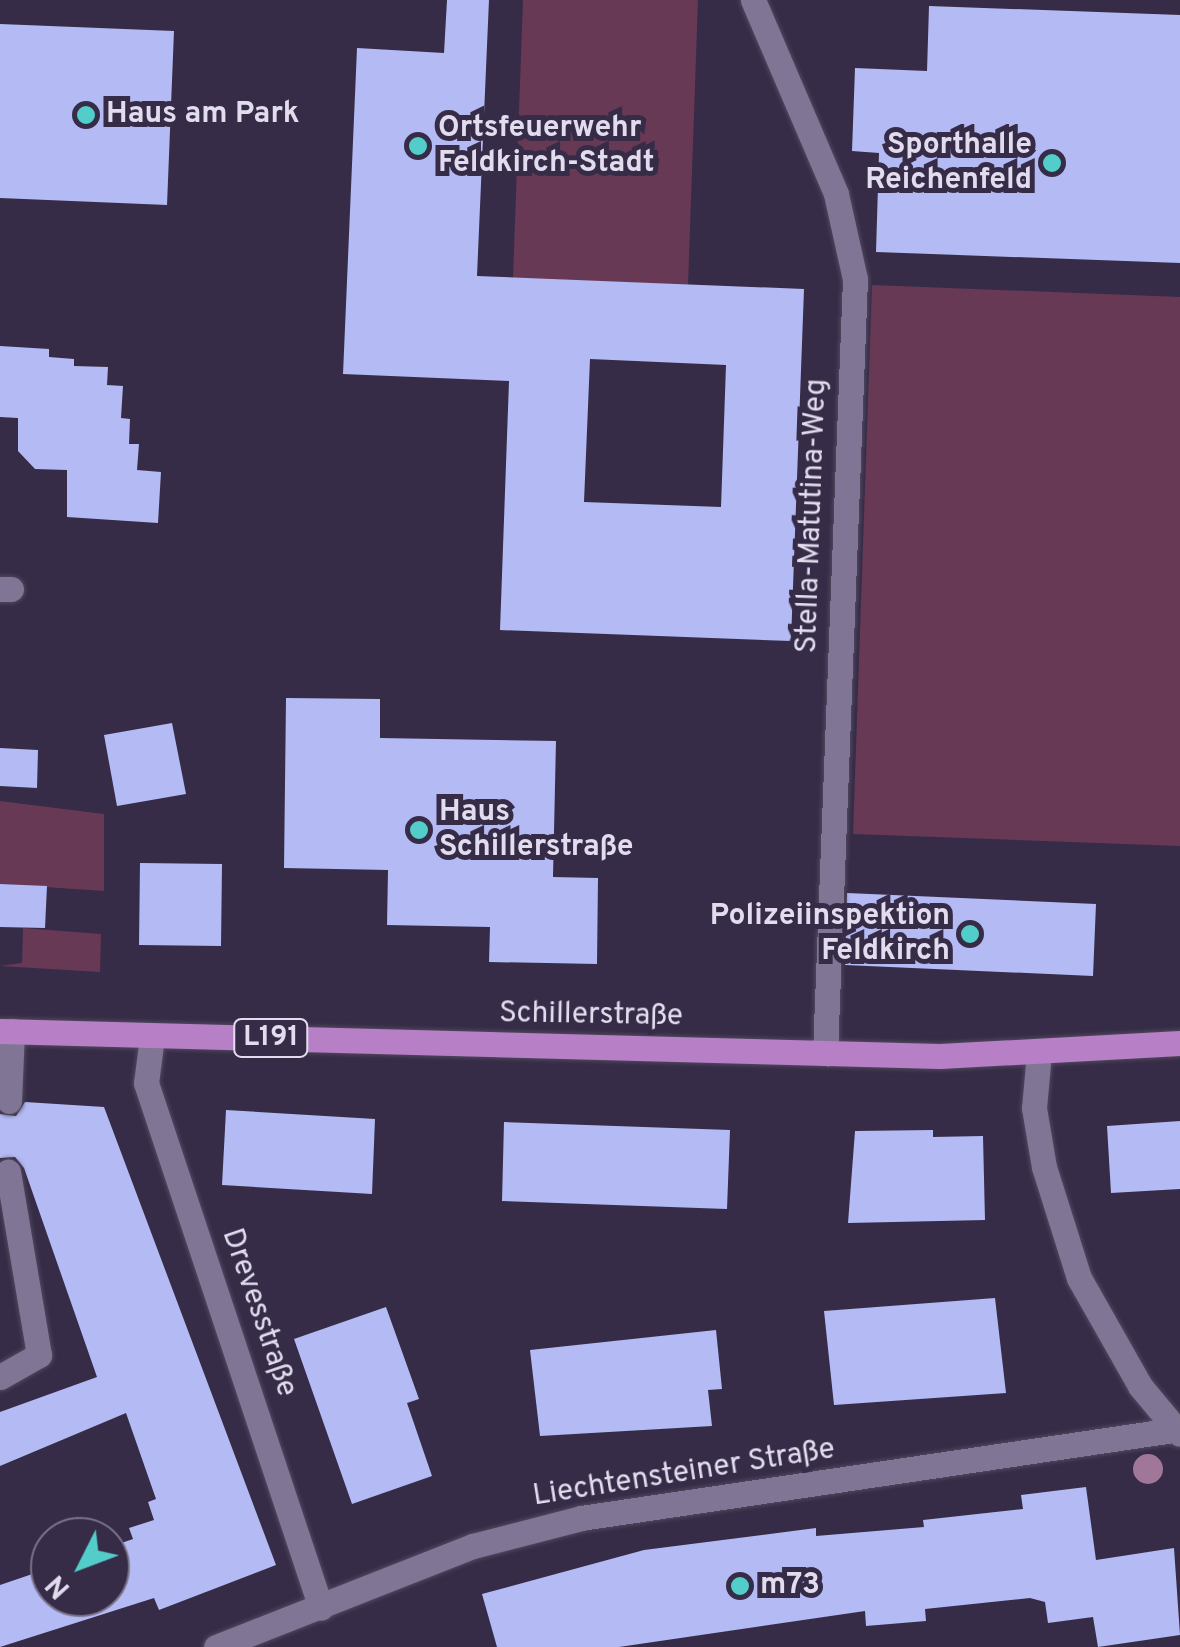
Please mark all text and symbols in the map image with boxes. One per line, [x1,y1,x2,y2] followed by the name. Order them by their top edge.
[106,97,300,133] place label: Haus am Park
[75,104,97,126] marker: Haus am Park
[438,111,654,182] place label: Ortsfeuerwehr Feldkirch-Stadt
[865,128,1032,198] place label: Sporthalle Reichenfeld
[407,135,429,157] marker: Ortsfeuerwehr Feldkirch-Stadt
[1041,152,1063,174] marker: Sporthalle Reichenfeld
[790,378,836,654] street label: Stella-Matutina-Weg
[439,795,633,866] place label: Haus Schillerstraße
[408,819,430,841] marker: Haus Schillerstraße
[710,899,950,970] place label: Polizeiinspektion Feldkirch
[959,923,981,945] marker: Polizeiinspektion Feldkirch
[499,996,683,1036] street label: Schillerstraße
[231,1015,311,1061] road number: L191
[212,1224,304,1402] street label: Drevesstraße
[530,1432,838,1516] street label: Liechtensteiner Straße
[30,1517,130,1617] north arrow
[39,1566,79,1605] text: N
[760,1568,820,1604] place label: m73
[729,1575,751,1597] marker: m73

